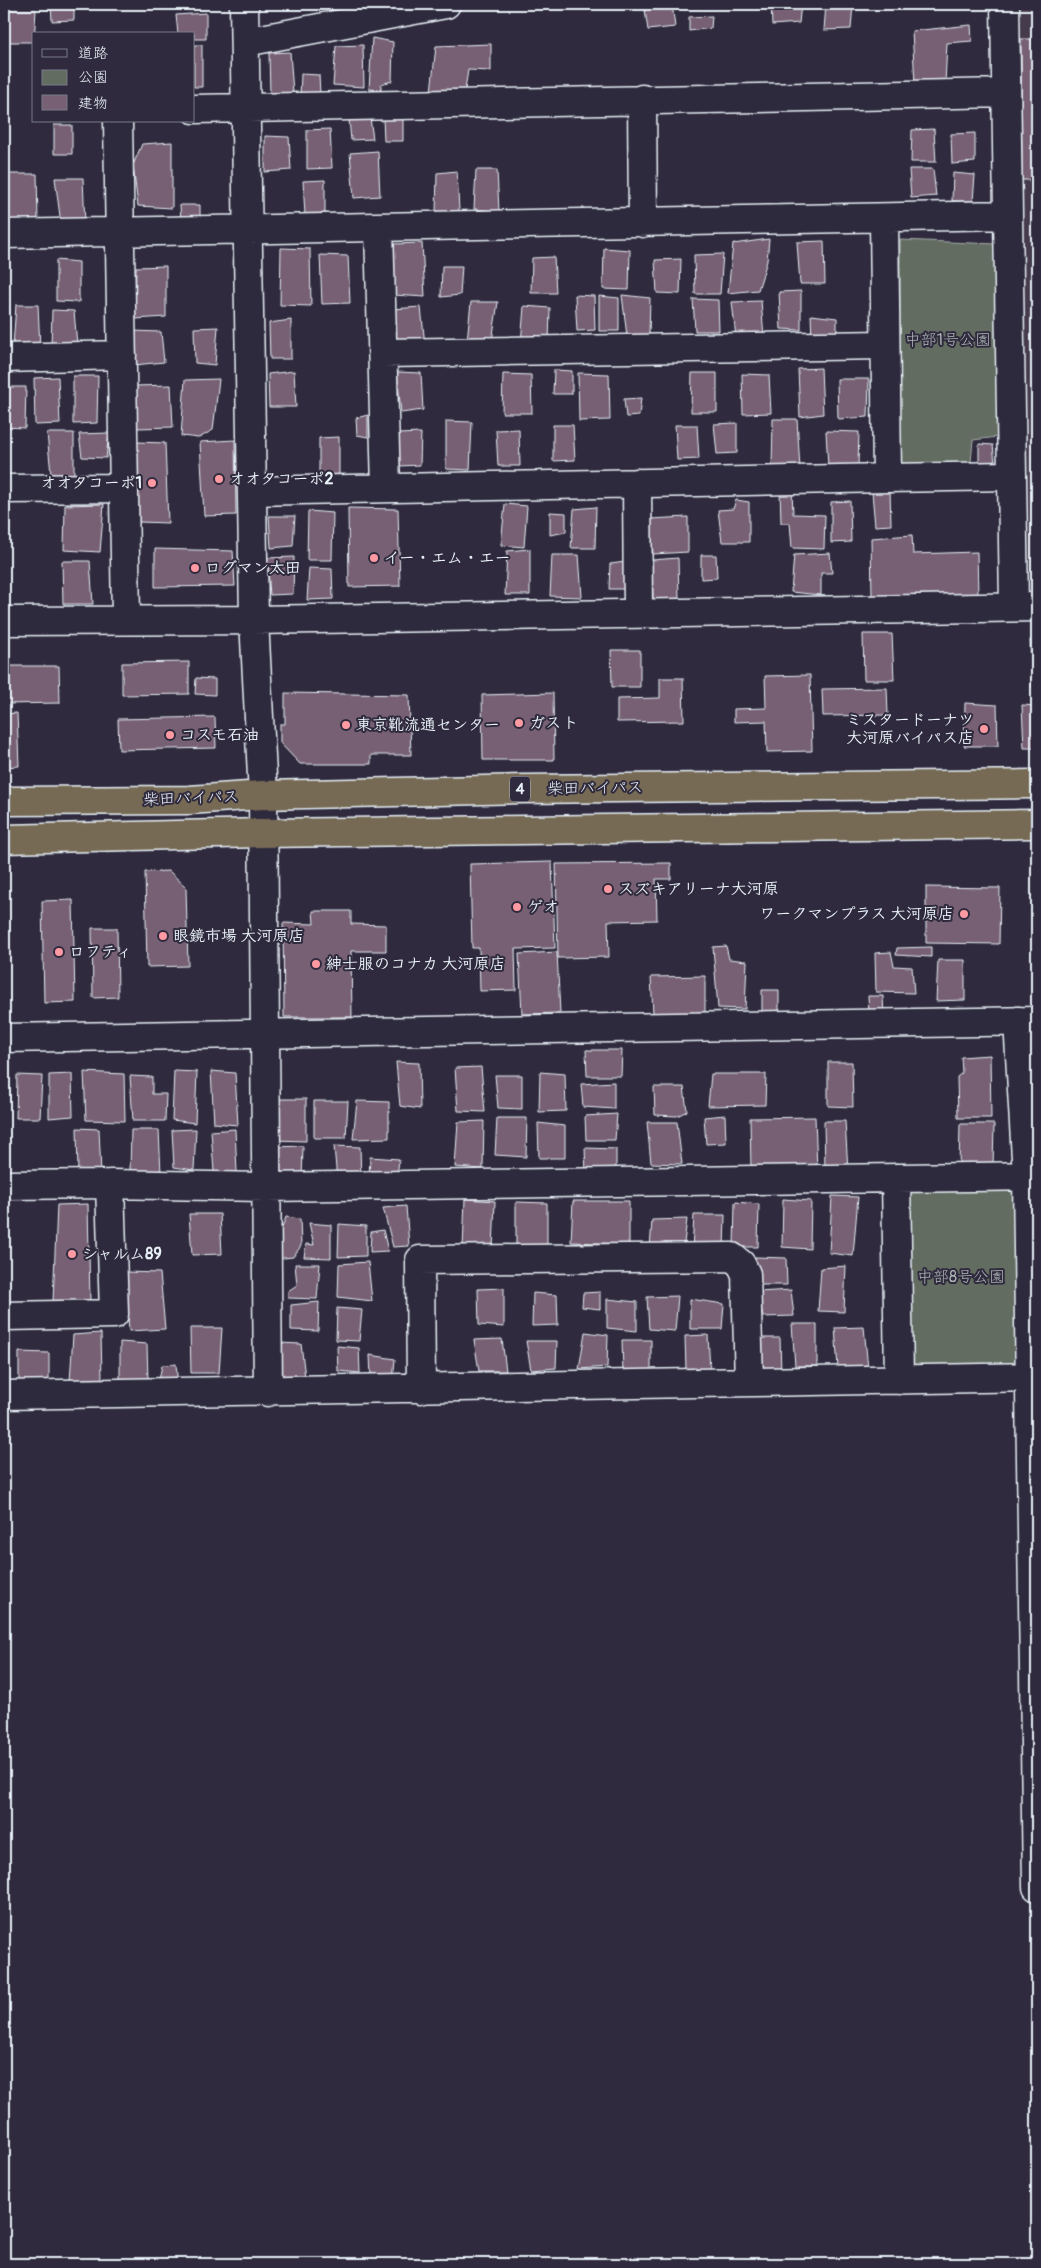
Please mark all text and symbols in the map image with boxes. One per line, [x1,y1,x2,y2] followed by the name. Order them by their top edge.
[32,32,195,122] legend
[78,44,108,63] text: 道路
[78,68,108,87] text: 公園
[78,94,108,113] text: 建物
[905,330,991,350] park label: 中部1号公園
[229,469,334,489] place label: オオタコーポ2
[40,473,142,493] place label: オオタコーポ1
[213,473,225,485] marker: オオタコーポ2
[146,477,158,489] marker: オオタコーポ1
[384,548,510,568] place label: イー・エム・エー
[368,552,380,564] marker: イー・エム・エー
[205,558,301,578] place label: ログマン太田
[189,562,201,574] marker: ログマン太田
[846,710,974,748] place label: ミスタードーナツ 大河原バイパス店
[529,713,579,733] place label: ガスト
[356,715,500,735] place label: 東京靴流通センター
[513,717,525,729] marker: ガスト
[340,719,352,731] marker: 東京靴流通センター
[978,723,990,735] marker: ミスタードーナツ 大河原バイパス店
[180,725,259,745] place label: コスモ石油
[164,729,176,741] marker: コスモ石油
[510,776,530,802] road number: 4
[547,777,643,799] street label: 柴田バイパス
[143,786,239,810] street label: 柴田バイパス
[618,879,779,899] place label: スズキアリーナ大河原
[602,883,614,895] marker: スズキアリーナ大河原
[527,897,559,917] place label: ゲオ
[511,901,523,913] marker: ゲオ
[759,904,954,924] place label: ワークマンプラス 大河原店
[958,908,970,920] marker: ワークマンプラス 大河原店
[173,926,304,946] place label: 眼鏡市場 大河原店
[157,930,169,942] marker: 眼鏡市場 大河原店
[69,942,132,962] place label: ロフティ
[53,946,65,958] marker: ロフティ
[326,954,505,974] place label: 紳士服のコナカ 大河原店
[310,958,322,970] marker: 紳士服のコナカ 大河原店
[82,1244,162,1264] place label: シャルム89
[66,1248,78,1260] marker: シャルム89
[917,1267,1005,1287] park label: 中部8号公園

